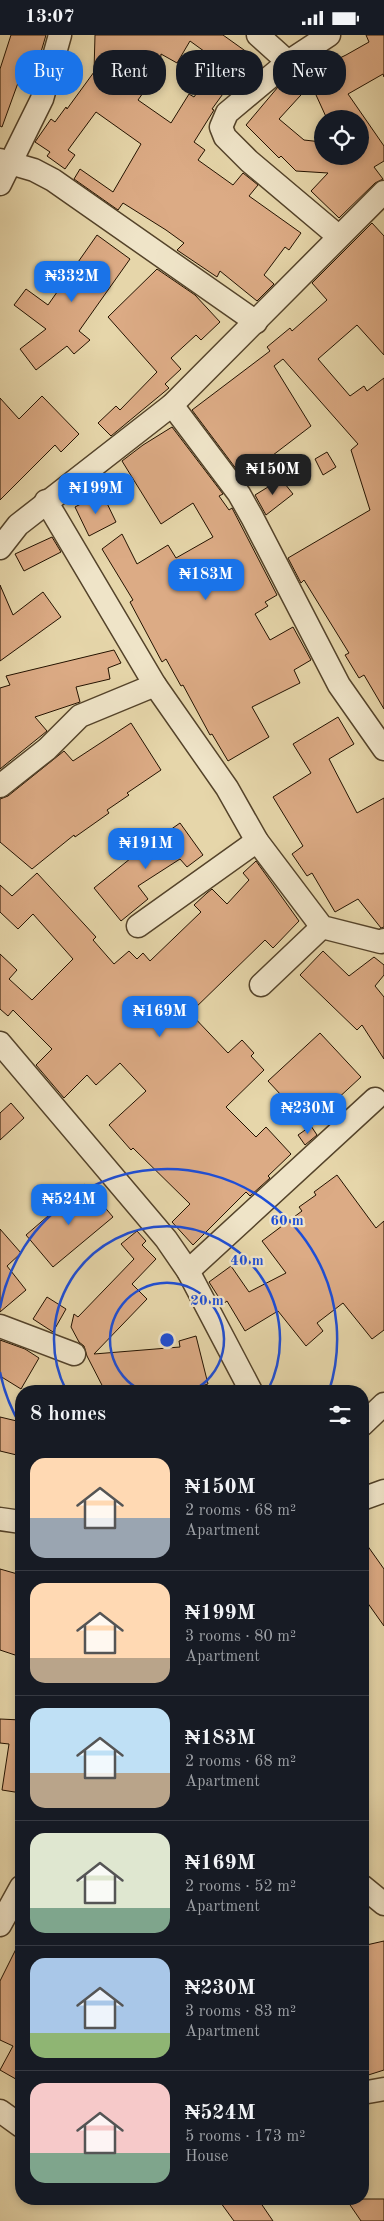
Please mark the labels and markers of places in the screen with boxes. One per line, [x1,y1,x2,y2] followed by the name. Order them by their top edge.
[37,261,107,303] pin: ₦332M
[238,453,308,496] pin: ₦150M
[61,473,131,515] pin: ₦199M
[171,559,241,601] pin: ₦183M
[111,827,181,870] pin: ₦191M
[125,995,195,1038] pin: ₦169M
[273,1093,343,1135] pin: ₦230M
[34,1183,104,1226] pin: ₦524M
[158,1331,176,1349] centre of rings

